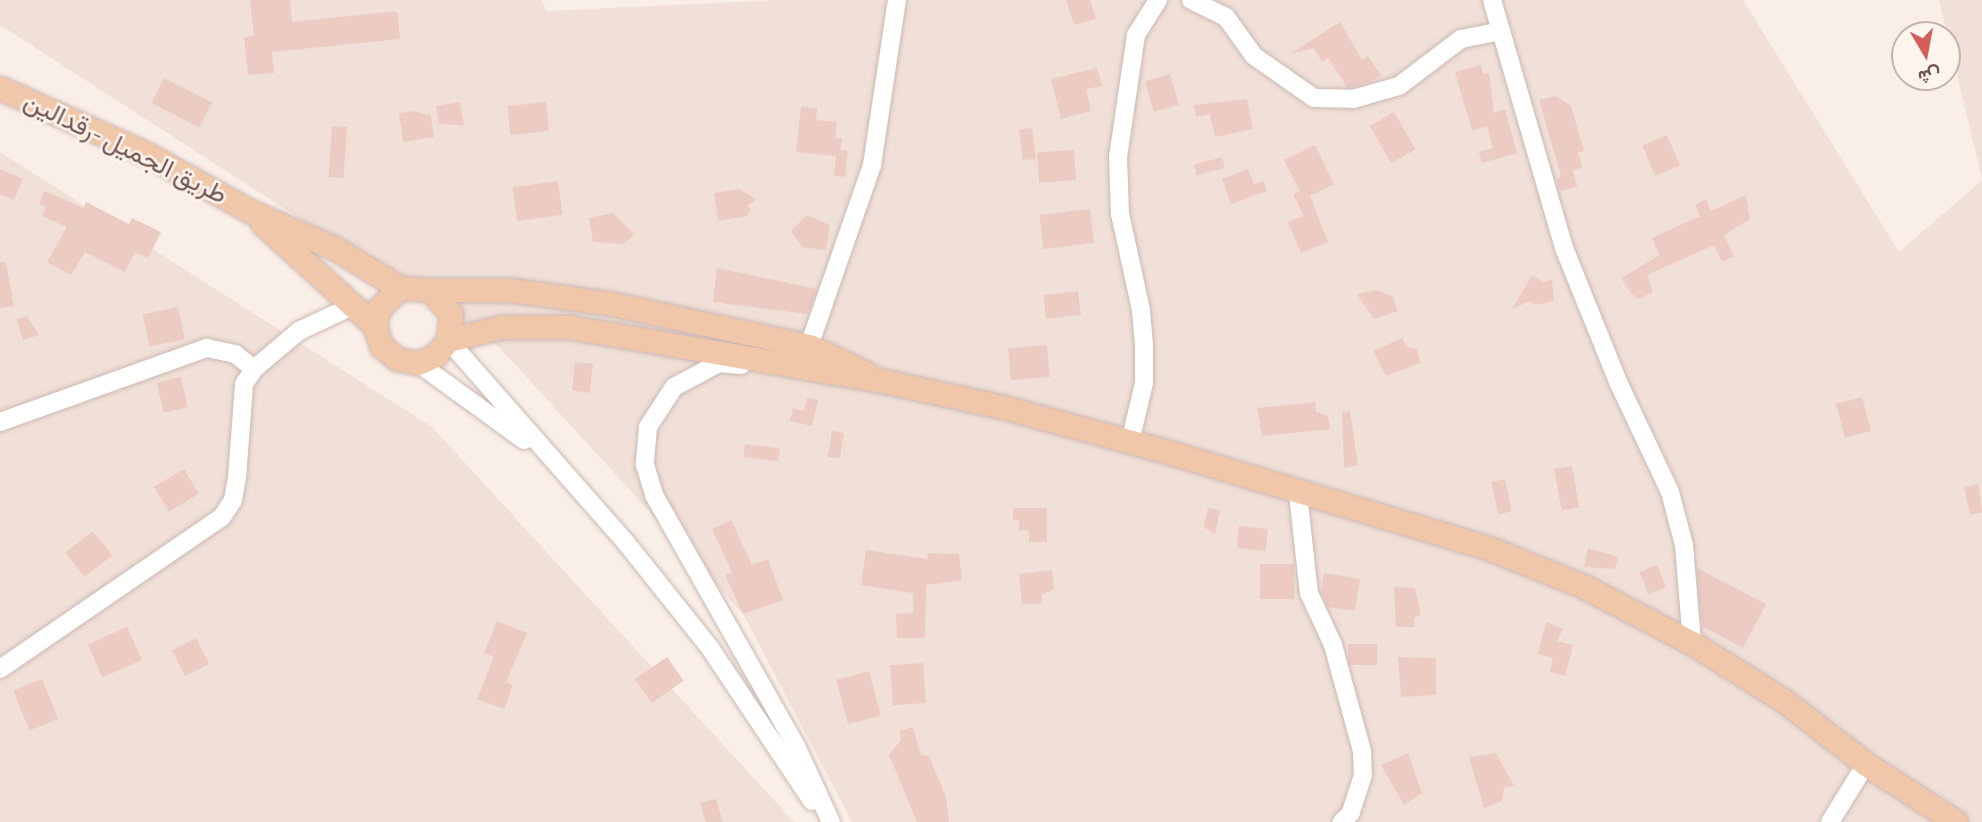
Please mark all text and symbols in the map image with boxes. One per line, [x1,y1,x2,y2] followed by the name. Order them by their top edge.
[1891,21,1961,91] north arrow
[1916,62,1943,89] text: ش
[18,86,232,212] street label: طريق الجميل -رقدالين

